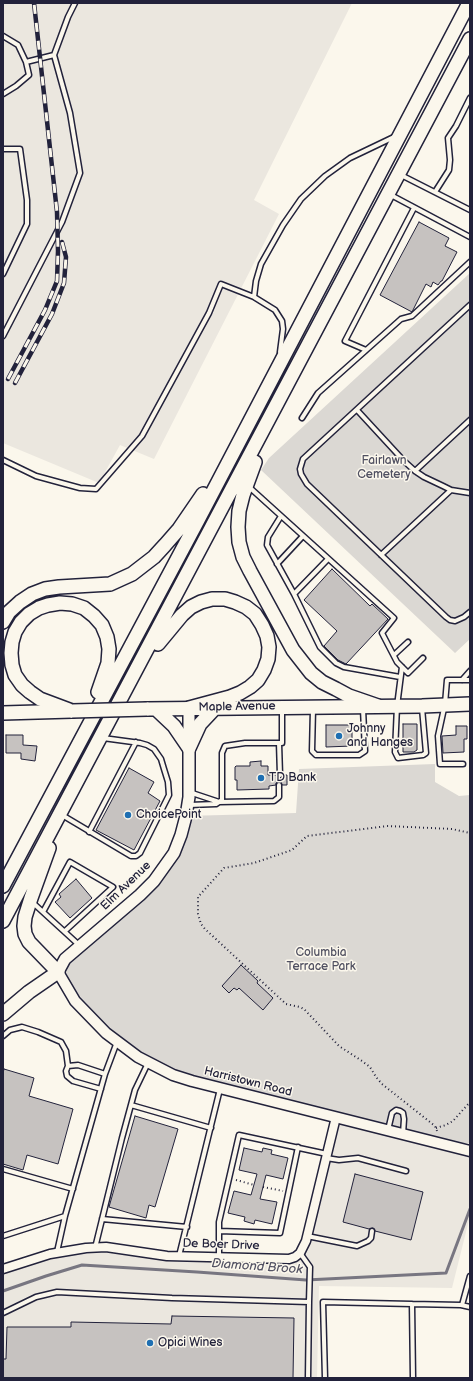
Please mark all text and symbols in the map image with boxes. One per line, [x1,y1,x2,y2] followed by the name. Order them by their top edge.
[357,454,411,482] park label: Fairlawn Cemetery
[198,699,276,715] street label: Maple Avenue
[347,722,413,750] place label: Johnny and Hanges
[334,731,344,741] marker: Johnny and Hanges
[269,771,316,785] place label: TD Bank
[256,773,266,783] marker: TD Bank
[136,808,201,822] place label: ChoicePoint
[123,810,133,820] marker: ChoicePoint
[98,859,154,913] street label: Elm Avenue
[286,946,356,974] park label: Columbia Terrace Park
[203,1064,293,1100] street label: Harristown Road
[182,1236,260,1254] street label: De Boer Drive
[211,1256,303,1278] water label: Diamond Brook
[158,1336,222,1350] place label: Opici Wines
[145,1338,155,1348] marker: Opici Wines

